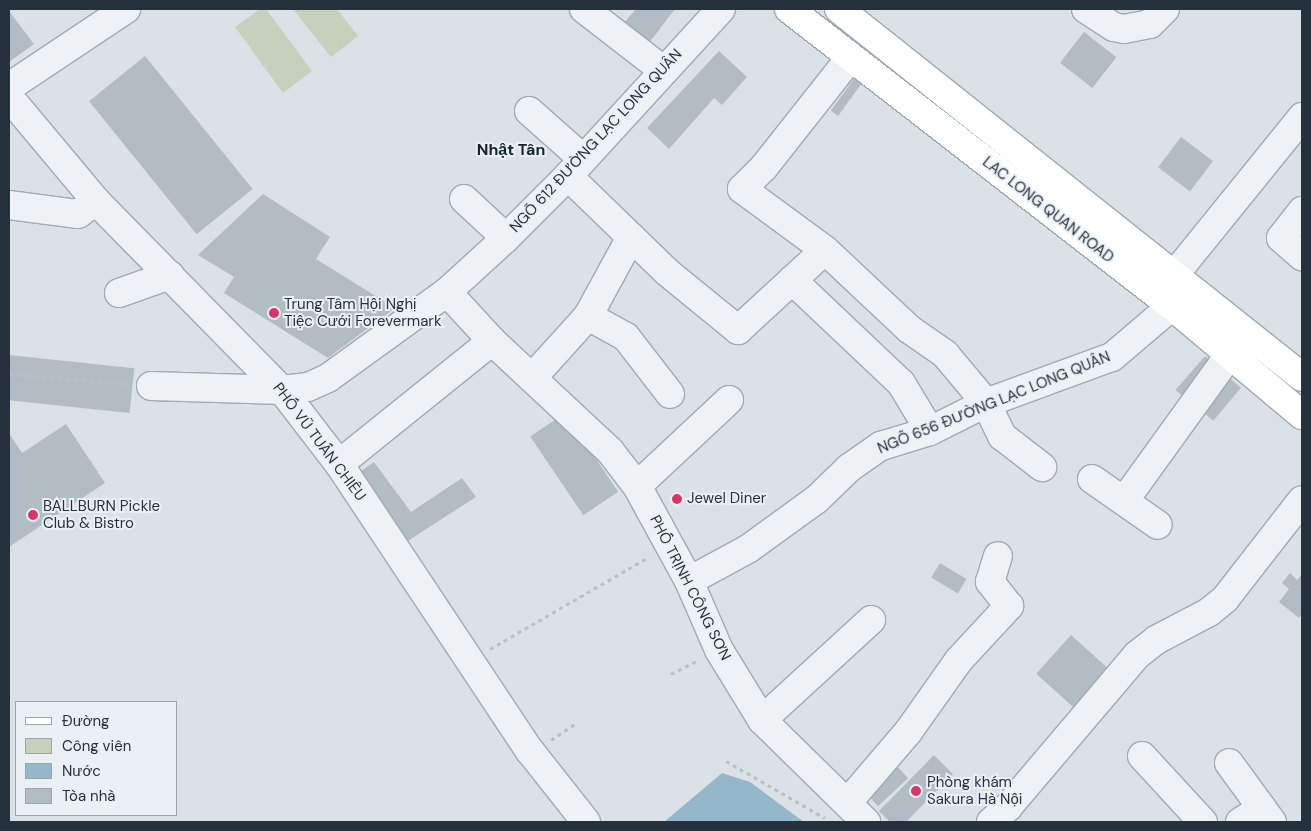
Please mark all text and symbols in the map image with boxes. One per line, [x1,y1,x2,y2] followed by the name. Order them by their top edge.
[506,46,686,236] street label: NGÕ 612 ĐƯỜNG LẠC LONG QUÂN
[477,140,545,160] district label: Nhật Tân
[979,153,1117,267] street label: LAC LONG QUAN ROAD
[284,295,441,330] place label: Trung Tâm Hội Nghị Tiệc Cưới Forevermark
[268,307,280,319] marker: Trung Tâm Hội Nghị Tiệc Cưới Forevermark
[875,348,1113,458] street label: NGÕ 656 ĐƯỜNG LẠC LONG QUÂN
[269,379,369,505] street label: PHỐ VŨ TUẤN CHIÊU
[687,490,766,508] place label: Jewel Diner
[671,493,683,505] marker: Jewel Diner
[43,497,160,532] place label: BALLBURN Pickle Club & Bistro
[27,509,39,521] marker: BALLBURN Pickle Club & Bistro
[646,512,734,664] street label: PHỐ TRỊNH CÔNG SƠN
[15,701,178,816] legend
[62,711,110,731] text: Đường
[62,736,131,756] text: Công viên
[62,761,101,781] text: Nước
[927,773,1022,808] place label: Phòng khám Sakura Hà Nội
[909,784,923,798] marker: Phòng khám Sakura Hà Nội
[62,786,116,806] text: Tòa nhà

